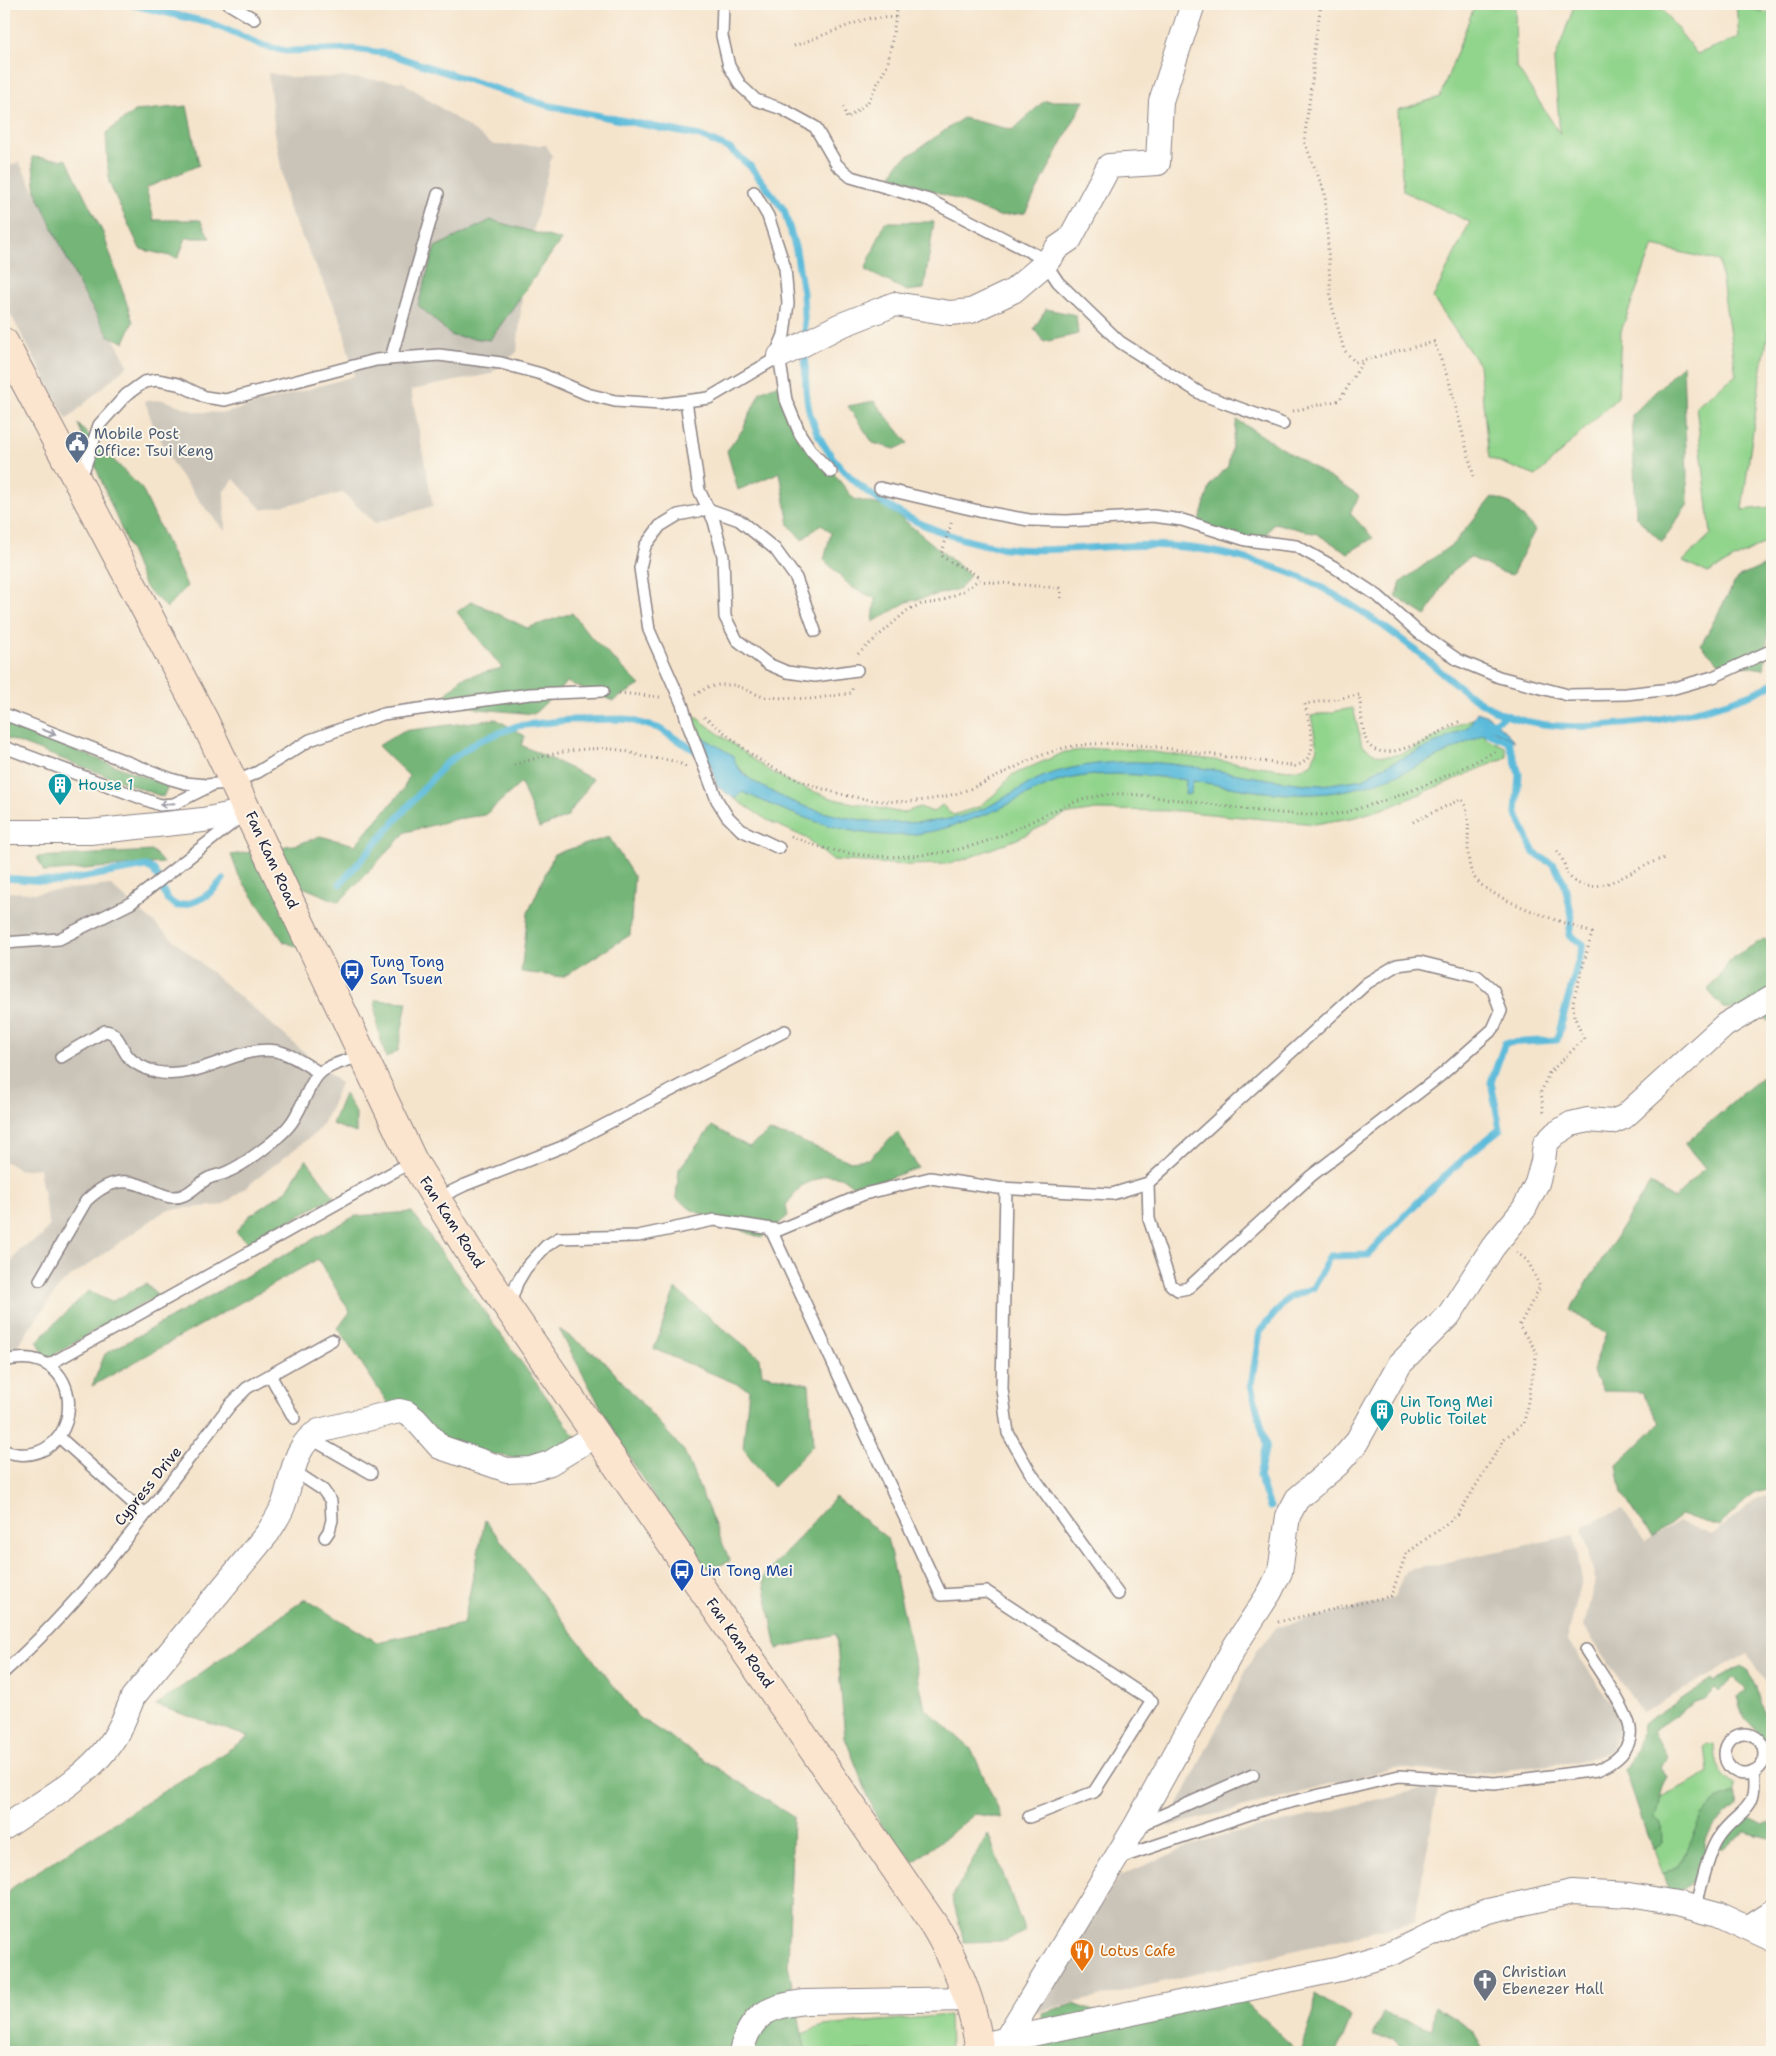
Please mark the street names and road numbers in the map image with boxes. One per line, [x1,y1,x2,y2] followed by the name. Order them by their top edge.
[241,808,304,913] street label: Fan Kam Road
[415,1172,489,1272] street label: Fan Kam Road
[110,1442,186,1530] street label: Cypress Drive
[702,1594,779,1692] street label: Fan Kam Road

